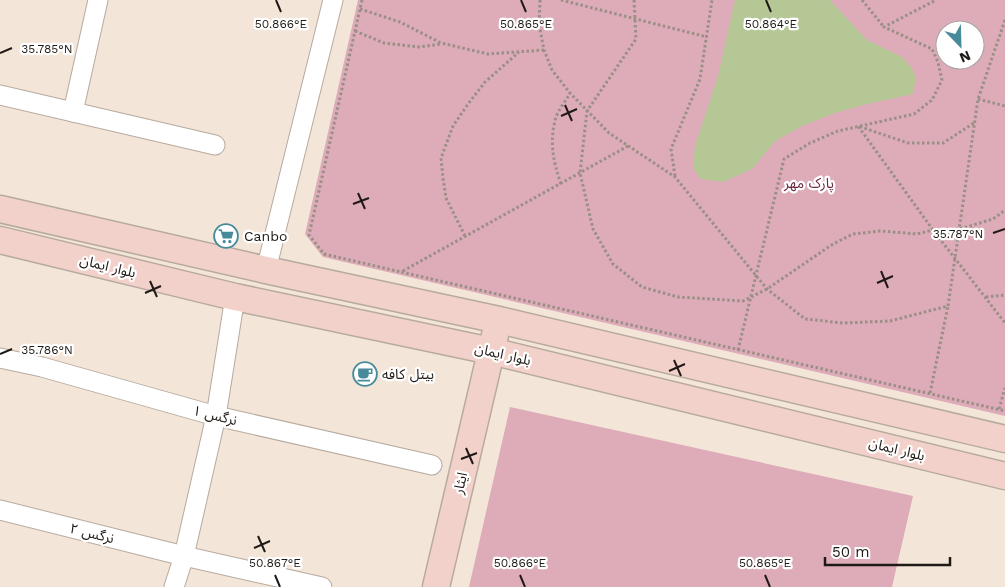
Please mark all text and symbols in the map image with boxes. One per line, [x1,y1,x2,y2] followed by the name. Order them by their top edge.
[255,17,308,31] text: 50.866°E
[500,17,552,31] text: 50.865°E
[745,17,798,31] text: 50.864°E
[935,20,985,70] north arrow
[21,42,73,56] text: 35.785°N
[957,48,973,66] text: N
[783,175,834,193] park label: پارک مهر
[213,223,239,249] supermarket icon: Canbo
[933,227,983,241] text: 35.787°N
[244,228,287,244] place label: Canbo
[78,251,138,282] street label: بلوار ایمان
[473,340,533,369] street label: بلوار ایمان
[21,343,73,357] text: 35.786°N
[352,361,378,387] cafe icon: بیتل کافه
[382,366,434,383] place label: بیتل کافه
[191,402,239,429] street label: نرگس ۱
[867,434,927,465] street label: بلوار ایمان
[450,471,471,497] street label: ایثار
[68,520,116,547] street label: نرگس ۲
[825,534,950,566] scale bar
[832,543,869,561] text: 50 m
[249,556,301,570] text: 50.867°E
[494,556,547,570] text: 50.866°E
[739,556,791,570] text: 50.865°E

